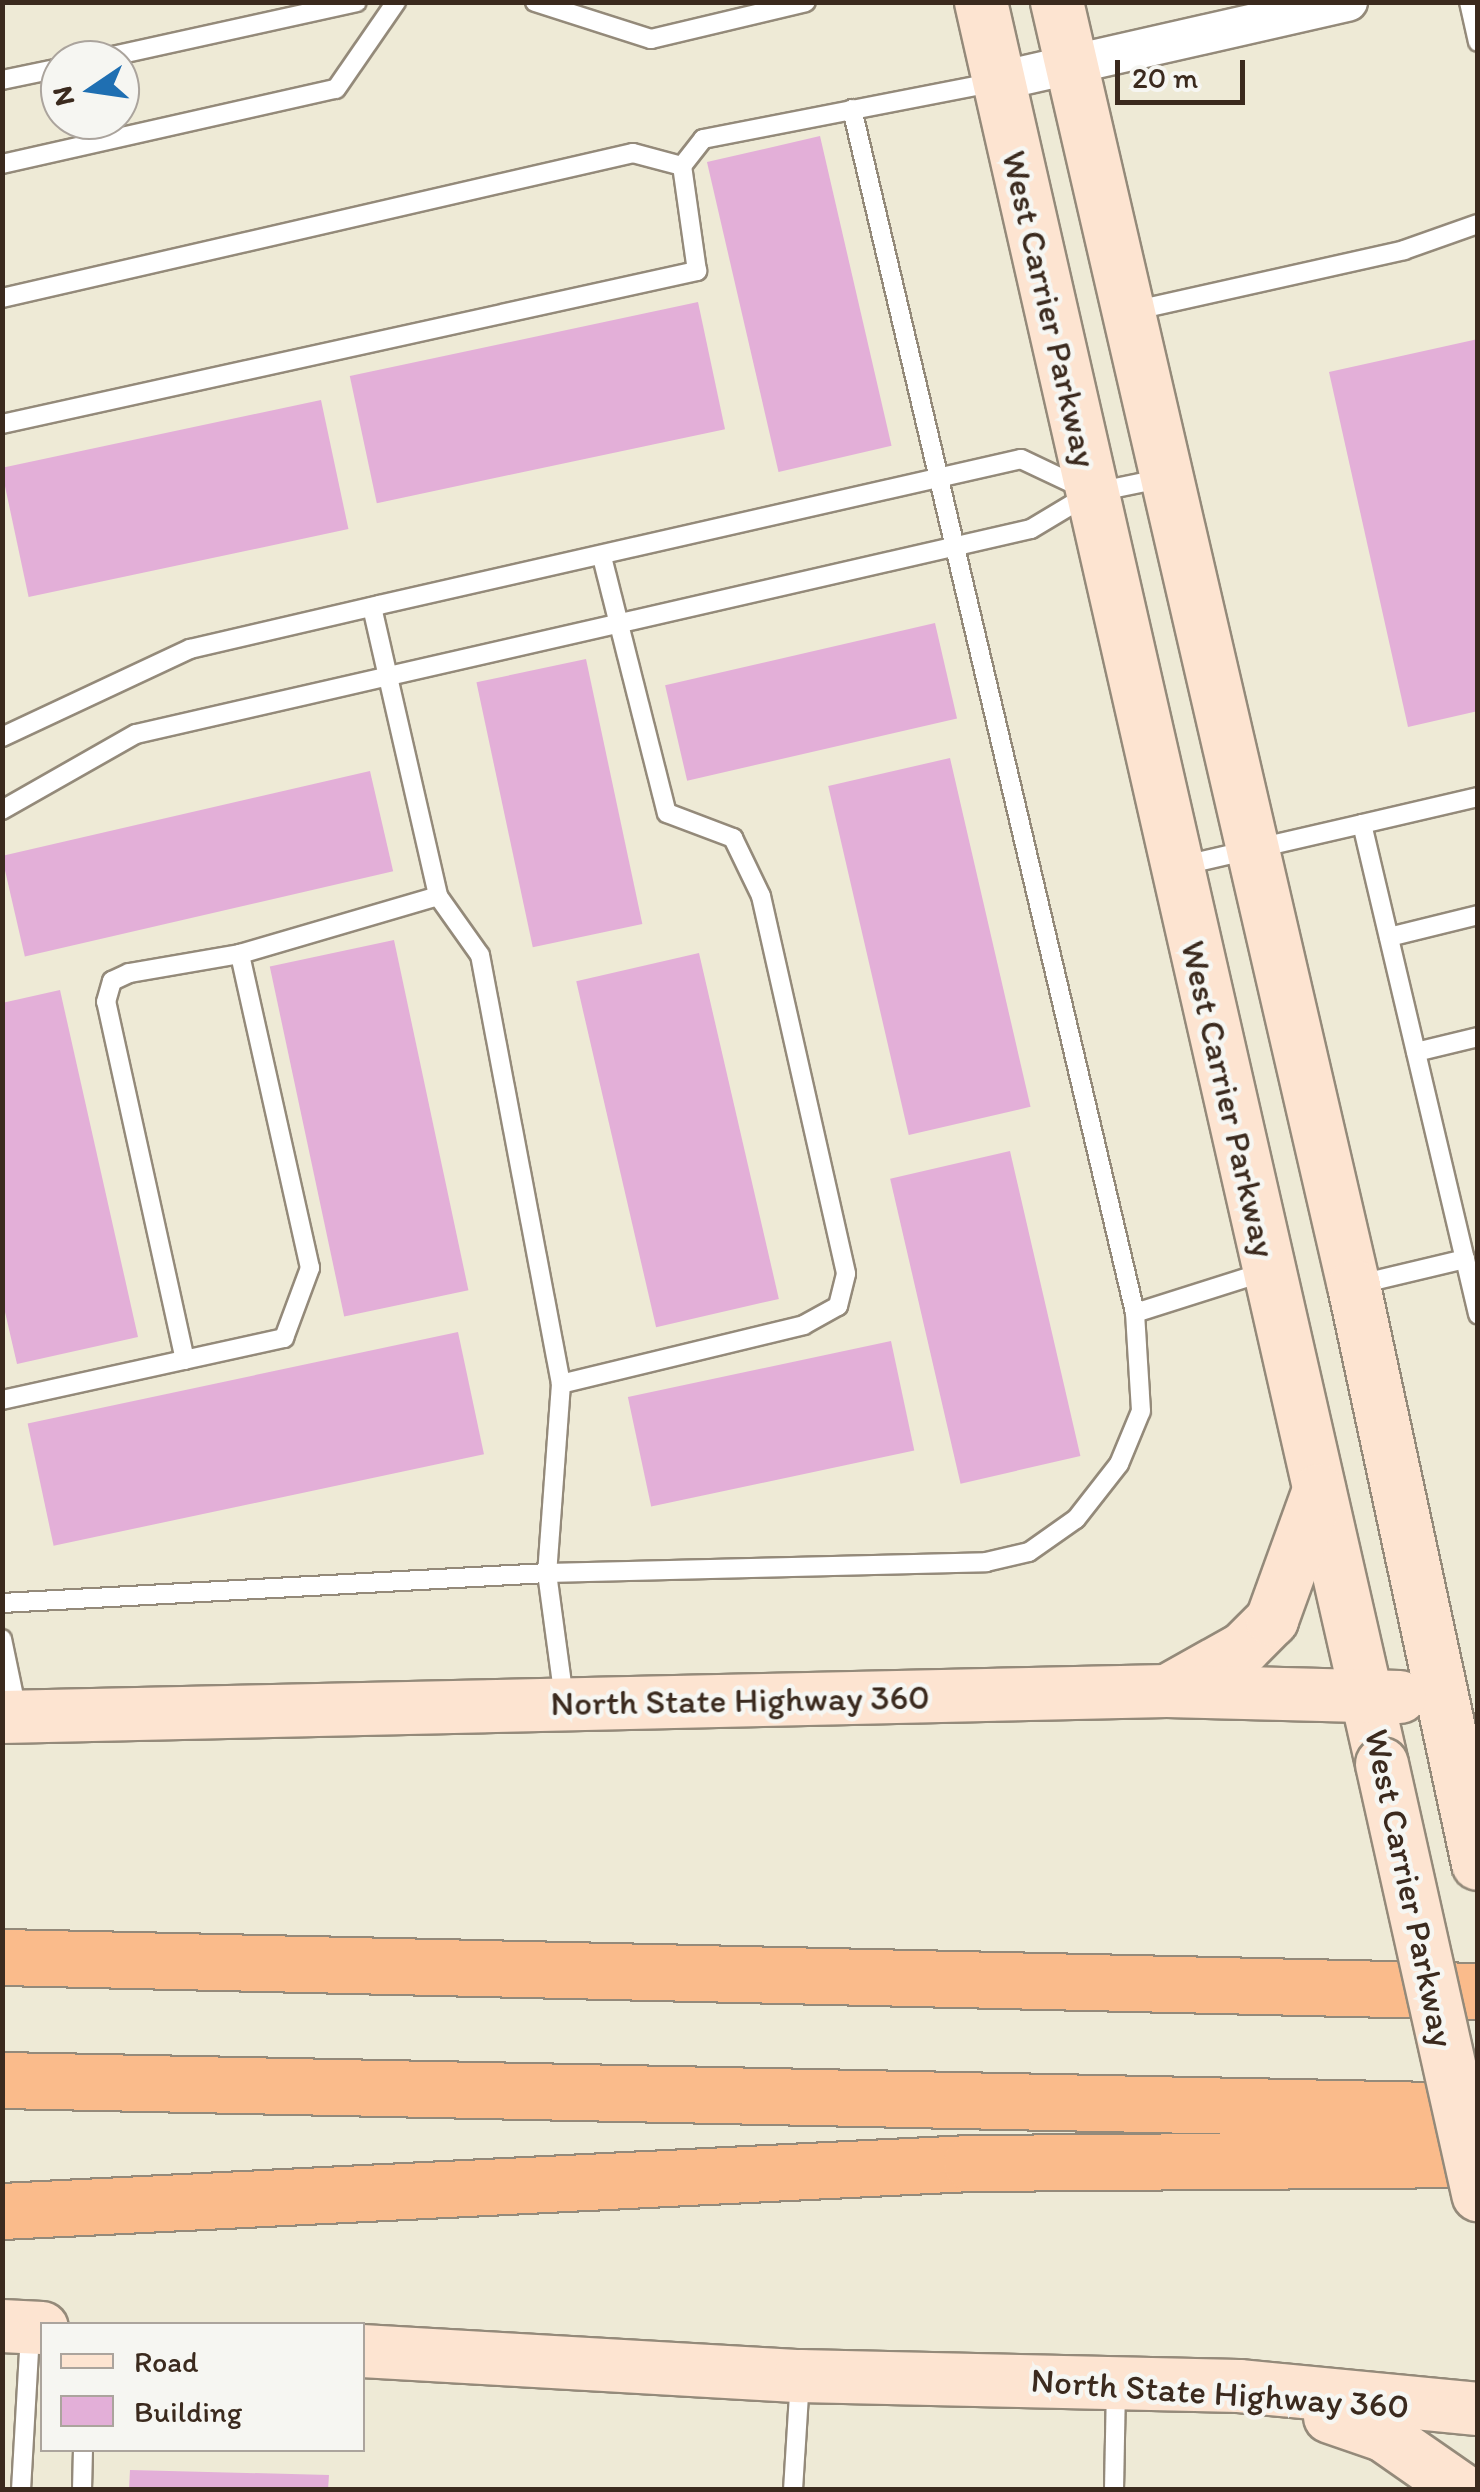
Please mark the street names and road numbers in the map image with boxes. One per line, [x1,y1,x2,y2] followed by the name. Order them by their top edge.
[993,147,1107,471] street label: West Carrier Parkway
[1172,937,1286,1261] street label: West Carrier Parkway
[551,1676,929,1724] street label: North State Highway 360
[1356,1725,1464,2051] street label: West Carrier Parkway
[1030,2359,1410,2427] street label: North State Highway 360

